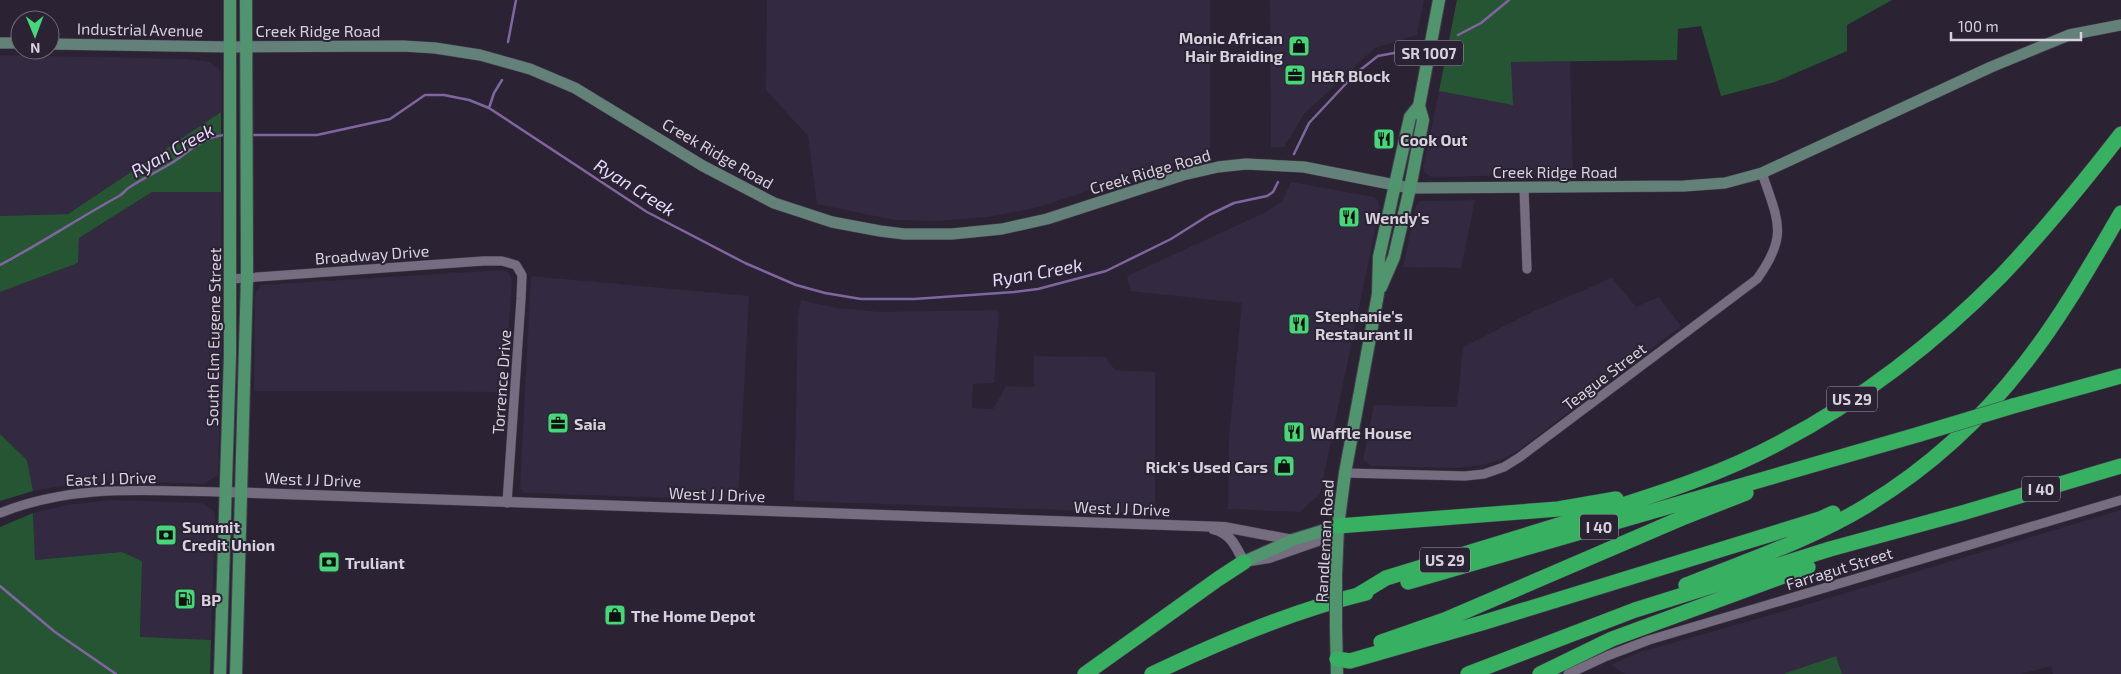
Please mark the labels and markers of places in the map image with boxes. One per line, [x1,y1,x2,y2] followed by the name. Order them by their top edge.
[1179,28,1284,65] place label: Monic African Hair Braiding
[1287,34,1311,58] shop icon: Monic African Hair Braiding
[1283,63,1307,87] office icon: H&R Block
[1311,66,1390,85] place label: H&R Block
[1372,127,1396,151] restaurant icon: Cook Out
[1400,130,1468,149] place label: Cook Out
[1337,205,1361,229] restaurant icon: Wendy's
[1365,208,1430,228] place label: Wendy's
[1315,306,1413,343] place label: Stephanie's Restaurant II
[1287,312,1311,336] restaurant icon: Stephanie's Restaurant II
[546,411,570,435] office icon: Saia
[574,414,606,433] place label: Saia
[1282,420,1306,444] restaurant icon: Waffle House
[1310,423,1412,442] place label: Waffle House
[1272,454,1296,478] shop icon: Rick's Used Cars
[1145,457,1268,476] place label: Rick's Used Cars
[182,517,275,554] place label: Summit Credit Union
[154,523,178,547] bank icon: Summit Credit Union
[317,550,341,574] bank icon: Truliant
[345,553,405,572] place label: Truliant
[173,587,197,611] fuel station icon: BP
[201,590,221,609] place label: BP
[603,603,627,627] shop icon: The Home Depot
[631,606,756,625] place label: The Home Depot

